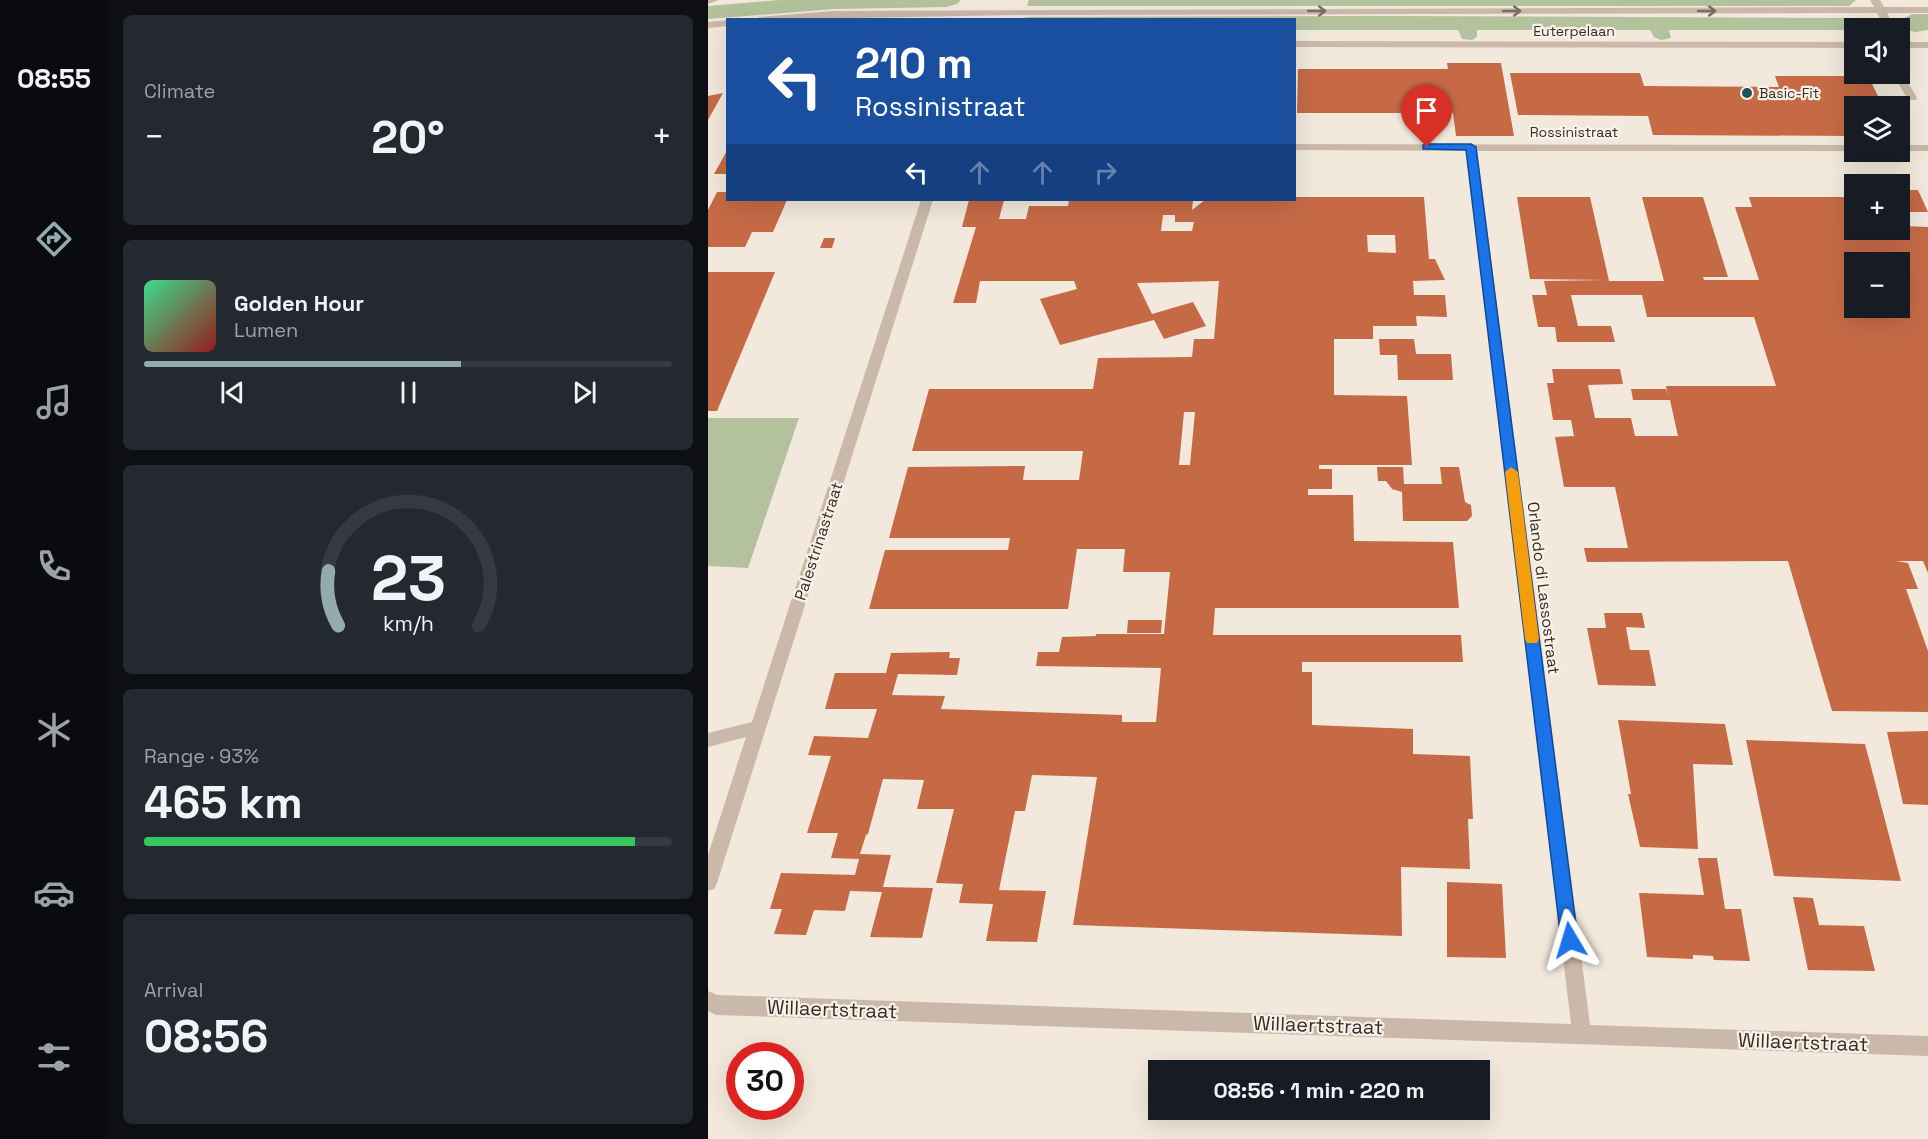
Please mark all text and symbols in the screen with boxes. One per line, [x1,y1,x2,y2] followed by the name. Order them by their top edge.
[1307,5,1327,17] one-way arrow
[1502,5,1522,17] one-way arrow
[1697,5,1717,17] one-way arrow
[1844,18,1910,318] map controls
[1844,18,1910,84] button: sound
[1533,22,1615,40] street label: Euterpelaan
[855,37,973,90] text: 210 m
[756,42,834,120] icon: left
[17,61,91,96] text: 08:55
[144,78,215,104] text: Climate
[1759,84,1819,102] place label: Basic-Fit
[1401,85,1452,147] pin
[1740,86,1754,100] marker: Basic-Fit
[855,89,1026,124] text: Rossinistraat
[1410,94,1443,127] icon: arrive
[1844,96,1910,162] button: layers
[371,109,445,166] text: 20°
[144,116,164,158] text: −
[652,116,672,158] text: +
[1530,123,1618,141] street label: Rossinistraat
[900,156,933,189] icon: left
[963,156,996,189] icon: ahead
[1026,156,1059,189] icon: ahead
[1089,156,1122,189] icon: right
[1844,174,1910,240] button: +
[33,218,75,260] icon: directions
[1844,252,1910,318] button: −
[234,289,364,317] text: Golden Hour
[234,317,298,343] text: Lumen
[216,376,249,409] icon: previous
[392,376,425,409] icon: pause
[568,376,601,409] icon: next
[33,381,75,423] icon: music
[789,479,847,603] street label: Palestrinastraat
[1523,501,1565,675] street label: Orlando di Lassostraat
[370,540,445,619] text: 23
[33,545,75,587] icon: phone
[382,611,434,638] text: km/h
[33,709,75,751] icon: climate
[144,743,259,769] text: Range · 93%
[144,774,303,831] text: 465 km
[33,872,75,914] icon: car
[1538,908,1602,972] position arrow
[144,977,203,1003] text: Arrival
[766,994,898,1024] street label: Willaertstraat
[144,1008,268,1065] text: 08:56
[1252,1010,1384,1040] street label: Willaertstraat
[1737,1027,1869,1057] street label: Willaertstraat
[33,1036,75,1078] icon: filters
[726,1042,804,1120] speed limit sign: 30
[1213,1076,1425,1104] text: 08:56 · 1 min · 220 m

